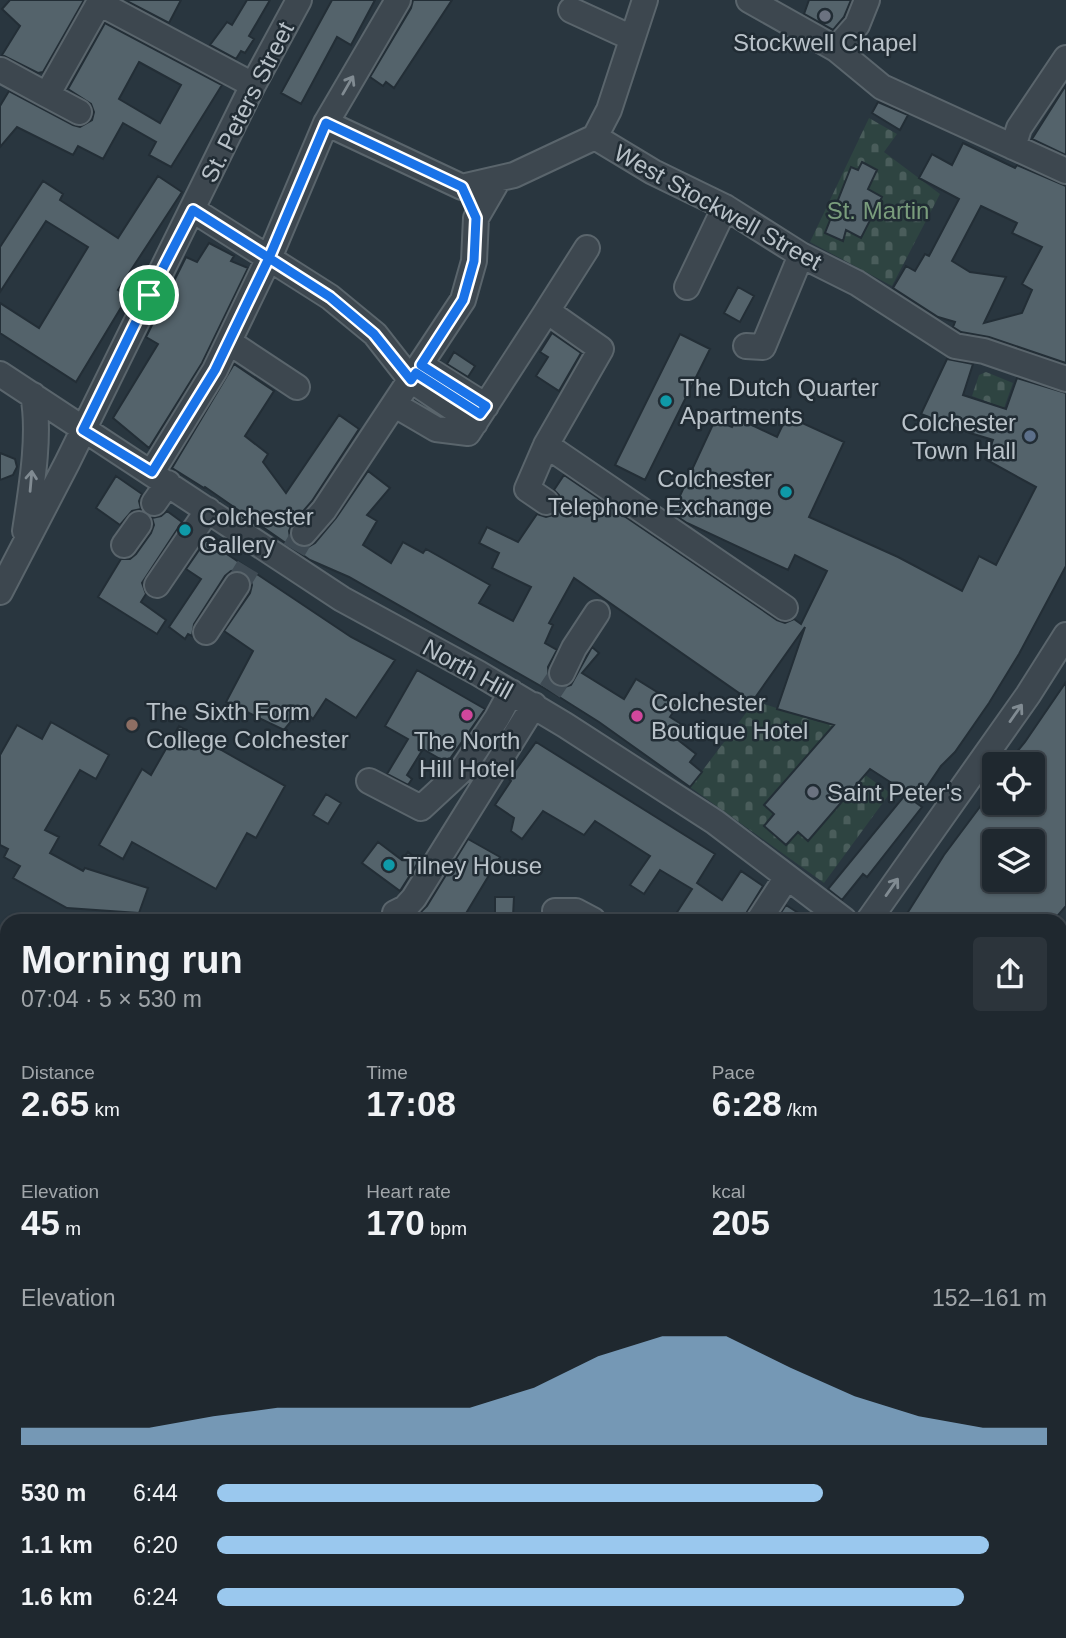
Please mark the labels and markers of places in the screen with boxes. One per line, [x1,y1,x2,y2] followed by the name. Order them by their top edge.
[817,8,833,24] marker: Stockwell Chapel
[733,29,917,56] place label: Stockwell Chapel
[119,265,179,325] pin
[680,374,879,429] place label: The Dutch Quarter Apartments
[658,393,674,409] marker: The Dutch Quarter Apartments
[901,409,1016,464] place label: Colchester Town Hall
[1022,428,1038,444] marker: Colchester Town Hall
[548,465,772,520] place label: Colchester Telephone Exchange
[778,484,794,500] marker: Colchester Telephone Exchange
[199,503,314,558] place label: Colchester Gallery
[177,522,193,538] marker: Colchester Gallery
[651,689,808,744] place label: Colchester Boutique Hotel
[146,698,349,753] place label: The Sixth Form College Colchester
[459,707,475,723] marker: The North Hill Hotel
[629,708,645,724] marker: Colchester Boutique Hotel
[124,717,140,733] marker: The Sixth Form College Colchester
[414,727,520,782] place label: The North Hill Hotel
[827,779,962,806] place label: Saint Peter's
[805,784,821,800] marker: Saint Peter's
[403,852,542,879] place label: Tilney House
[381,857,397,873] marker: Tilney House

